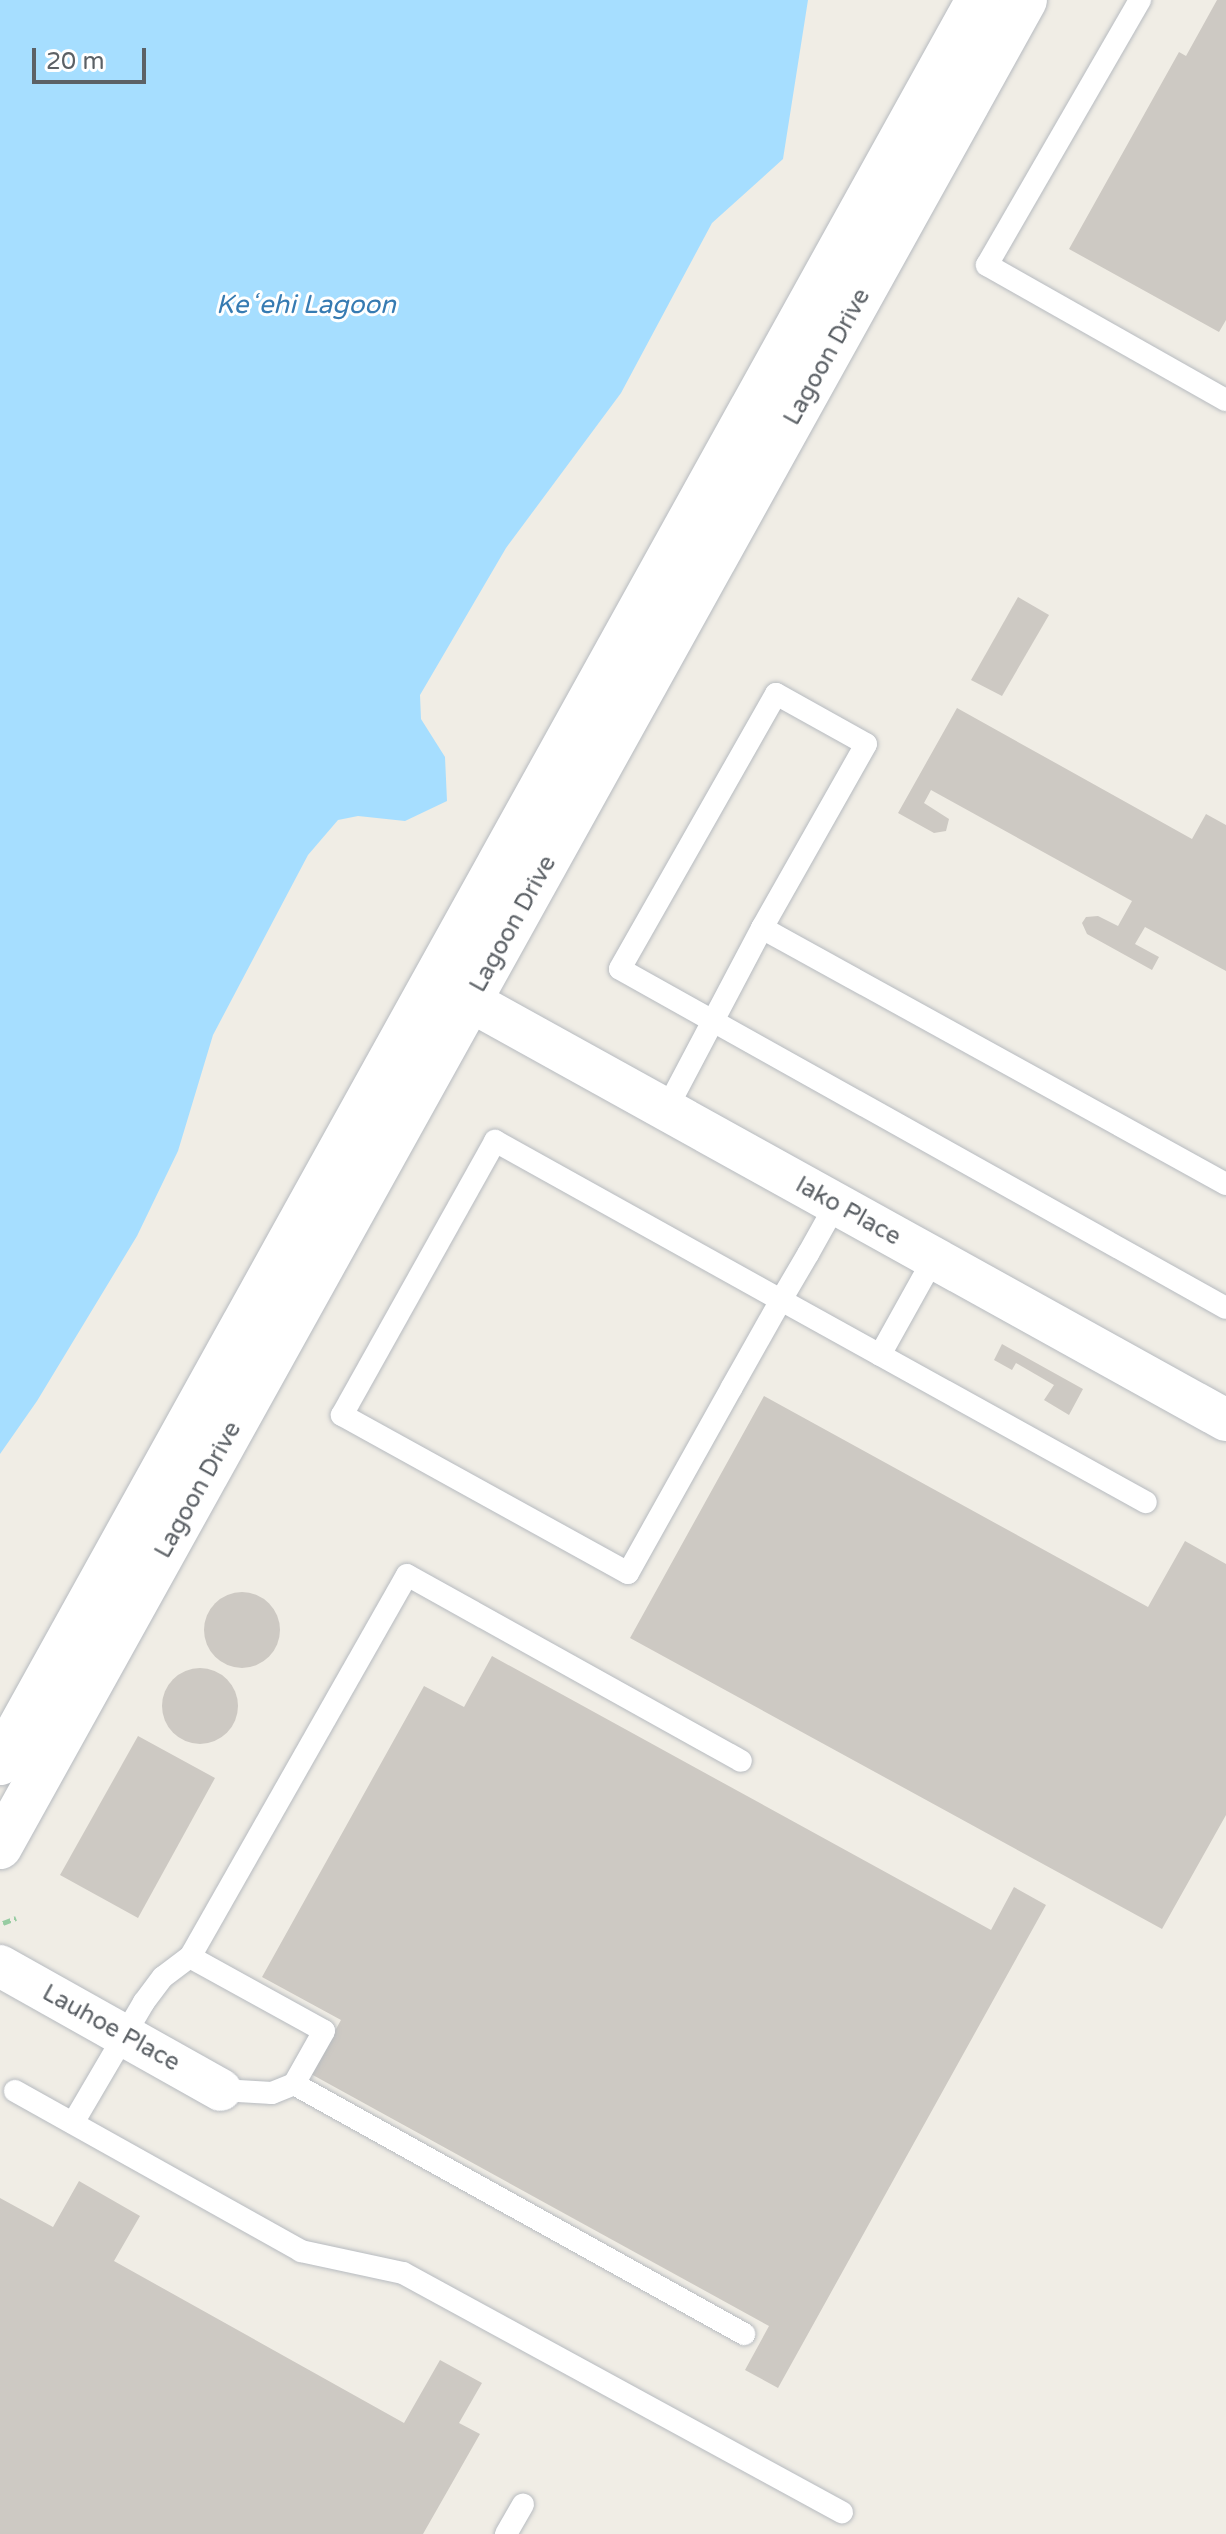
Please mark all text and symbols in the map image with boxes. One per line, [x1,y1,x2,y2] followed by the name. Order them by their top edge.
[36,32,150,82] scale bar
[46,47,104,76] text: 20 m
[778,284,876,430] street label: Lagoon Drive
[216,289,396,321] water label: Keʻehi Lagoon
[464,851,562,997] street label: Lagoon Drive
[790,1170,906,1252] street label: Iako Place
[149,1417,247,1563] street label: Lagoon Drive
[37,1978,185,2078] street label: Lauhoe Place

